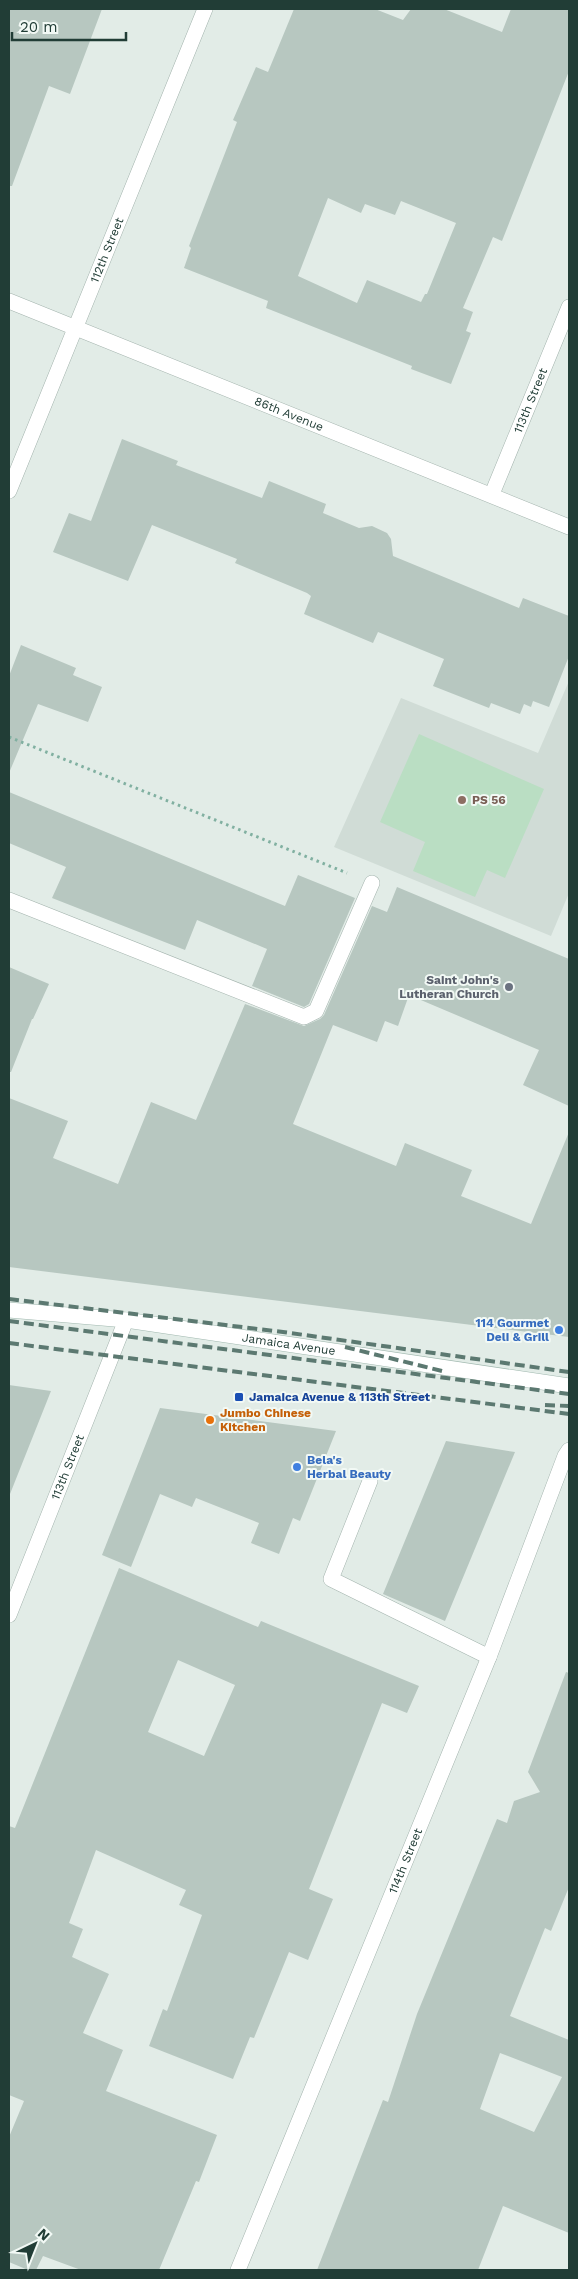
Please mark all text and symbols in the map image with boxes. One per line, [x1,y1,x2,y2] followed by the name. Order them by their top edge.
[12,10,126,42] scale bar
[20,18,58,36] text: 20 m
[87,216,126,285] street label: 112th Street
[511,366,550,435] street label: 113th Street
[252,394,326,434] street label: 86th Avenue
[472,793,506,807] place label: PS 56
[456,794,468,806] marker: PS 56
[399,973,500,1001] place label: Saint John's Lutheran Church
[503,981,515,993] marker: Saint John's Lutheran Church
[476,1316,550,1344] place label: 114 Gourmet Deli & Grill
[553,1324,565,1336] marker: 114 Gourmet Deli & Grill
[241,1330,336,1358] street label: Jamaica Avenue
[249,1390,431,1404] place label: Jamaica Avenue & 113th Street
[233,1391,245,1403] marker: Jamaica Avenue & 113th Street
[220,1406,311,1434] place label: Jumbo Chinese Kitchen
[204,1414,216,1426] marker: Jumbo Chinese Kitchen
[48,1432,87,1502] street label: 113th Street
[307,1453,391,1481] place label: Bela's Herbal Beauty
[291,1461,303,1473] marker: Bela's Herbal Beauty
[386,1826,425,1896] street label: 114th Street
[10,2219,60,2269] north arrow
[35,2225,53,2244] text: N

